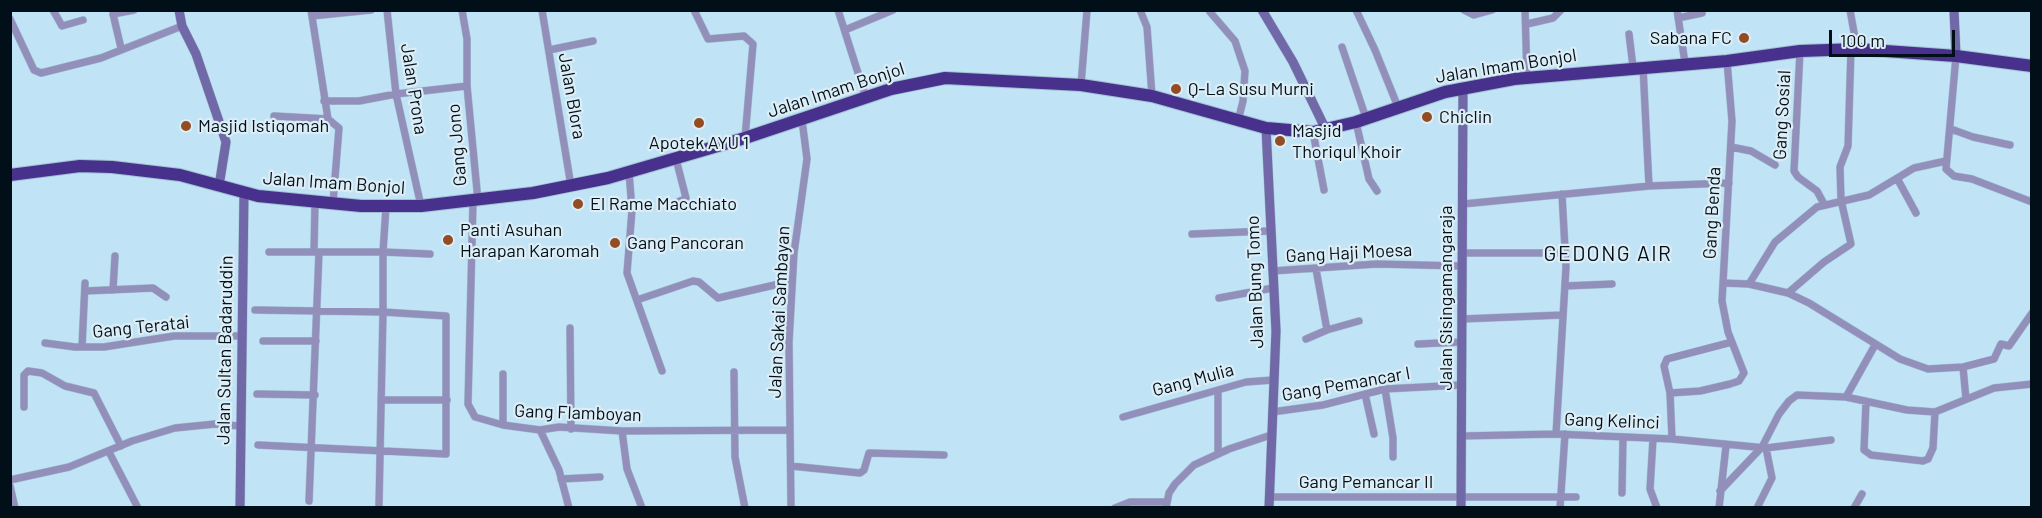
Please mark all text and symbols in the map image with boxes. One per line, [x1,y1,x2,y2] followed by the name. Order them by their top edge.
[1832,18,1958,56] scale bar
[1650,27,1732,49] place label: Sabana FC
[1840,29,1885,51] text: 100 m
[1737,31,1751,45] marker: Sabana FC
[396,42,432,136] street label: Jalan Prona
[1434,44,1578,88] street label: Jalan Imam Bonjol
[554,51,590,141] street label: Jalan Blora
[765,58,907,122] street label: Jalan Imam Bonjol
[1769,70,1795,160] street label: Gang Sosial
[1188,78,1314,100] place label: Q-La Susu Murni
[1169,82,1183,96] marker: Q-La Susu Murni
[443,103,471,187] street label: Gang Jono
[1439,106,1492,128] place label: Chiclin
[1420,110,1434,124] marker: Chiclin
[198,115,329,137] place label: Masjid Istiqomah
[692,116,706,130] marker: Apotek AYU 1
[179,119,193,133] marker: Masjid Istiqomah
[1292,120,1402,162] place label: Masjid Thoriqul Khoir
[649,132,749,154] place label: Apotek AYU 1
[1273,134,1287,148] marker: Masjid Thoriqul Khoir
[1699,166,1725,260] street label: Gang Benda
[262,167,406,199] street label: Jalan Imam Bonjol
[590,193,737,215] place label: El Rame Macchiato
[571,197,585,211] marker: El Rame Macchiato
[1435,205,1457,391] street label: Jalan Sisingamangaraja
[1242,215,1268,349] street label: Jalan Bung Tomo
[460,219,599,262] place label: Panti Asuhan Harapan Karomah
[764,225,794,399] street label: Jalan Sakai Sambayan
[627,232,744,254] place label: Gang Pancoran
[441,233,455,247] marker: Panti Asuhan Harapan Karomah
[608,236,622,250] marker: Gang Pancoran
[1285,239,1413,267] street label: Gang Haji Moesa
[1544,241,1672,267] district label: GEDONG AIR
[213,255,237,445] street label: Jalan Sultan Badaruddin
[91,311,191,343] street label: Gang Teratai
[1150,359,1236,401] street label: Gang Mulia
[1280,362,1412,406] street label: Gang Pemancar I
[514,400,642,426] street label: Gang Flamboyan
[1564,409,1660,433] street label: Gang Kelinci
[1299,471,1433,493] street label: Gang Pemancar II

